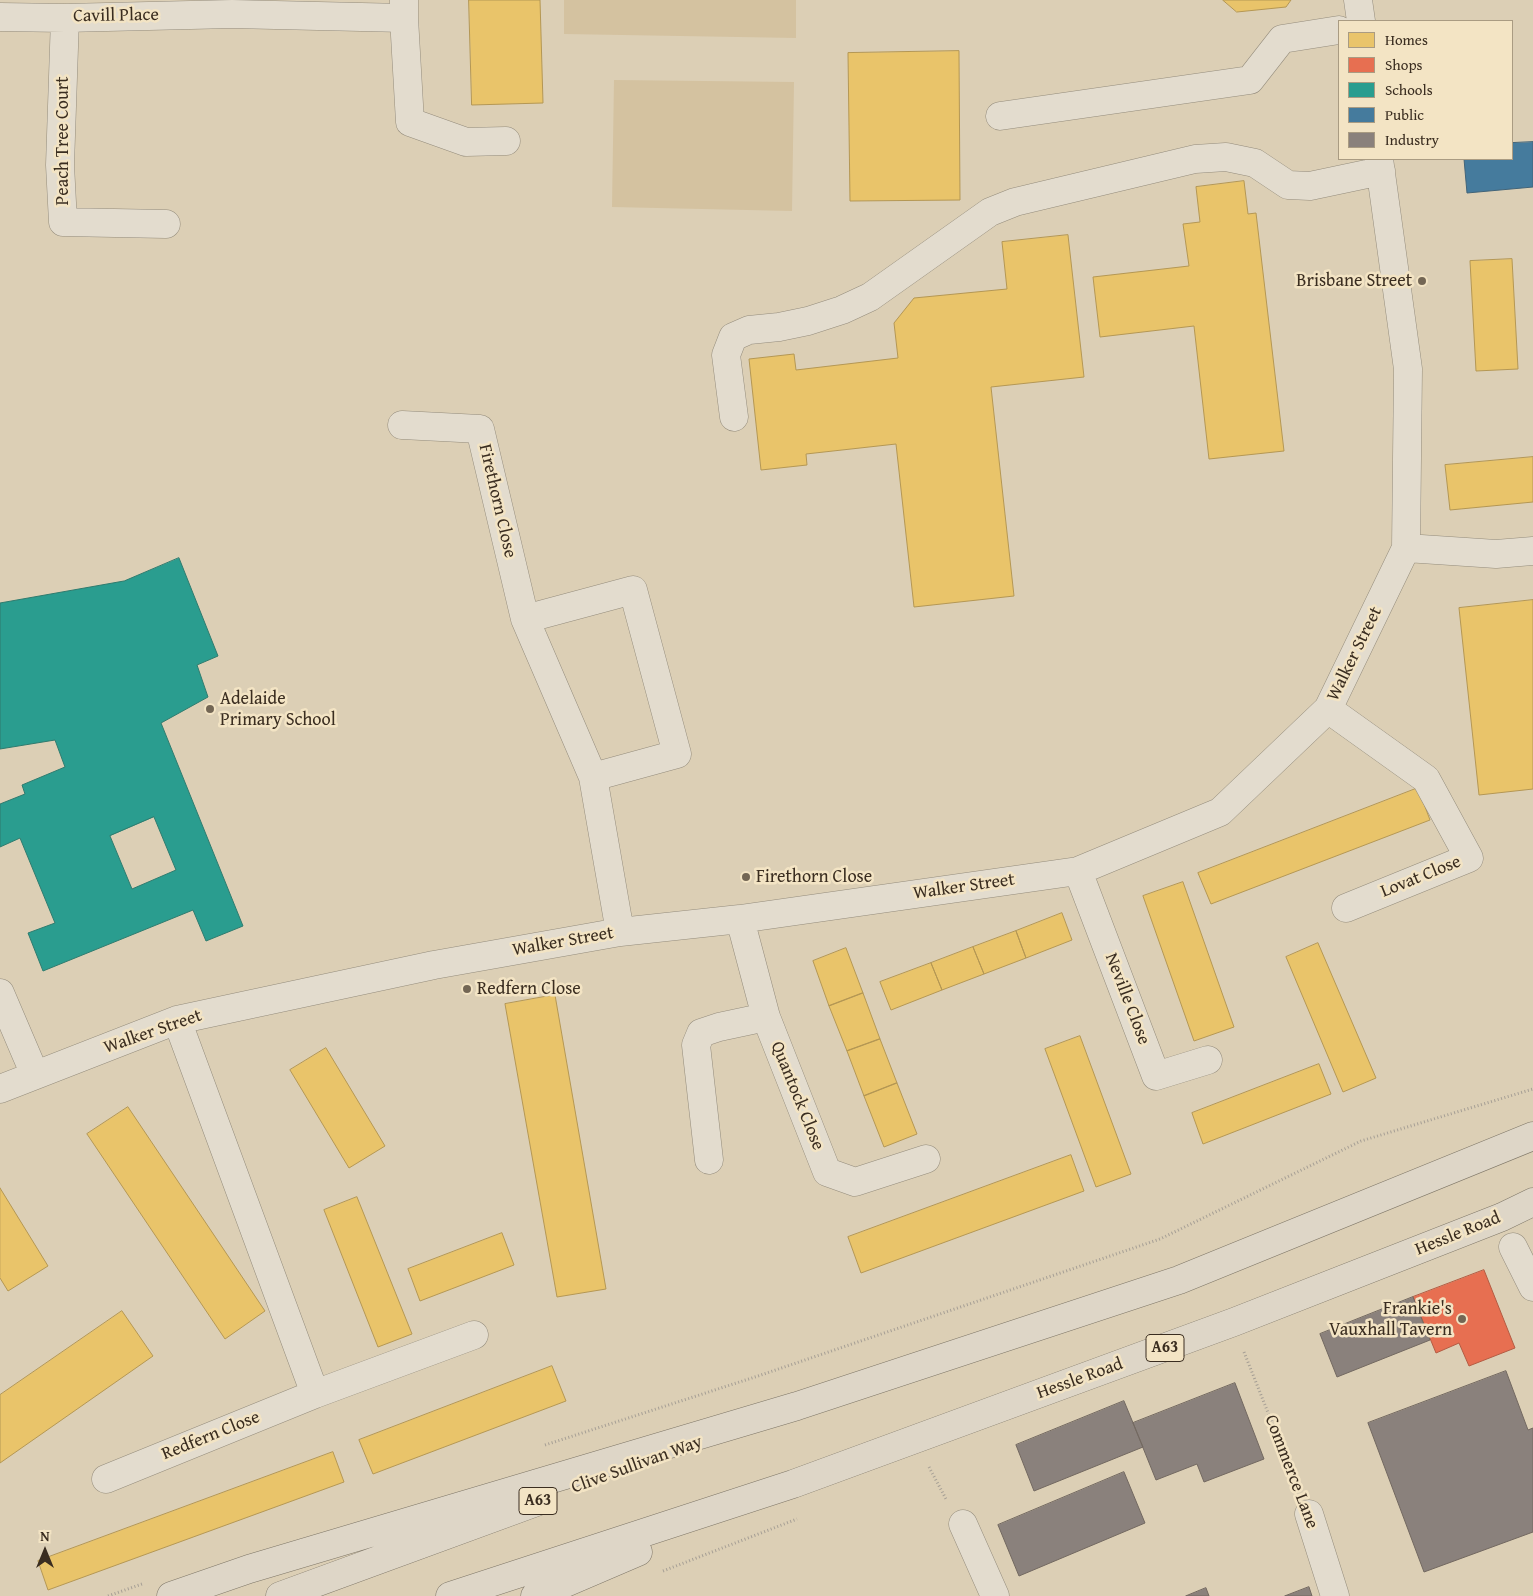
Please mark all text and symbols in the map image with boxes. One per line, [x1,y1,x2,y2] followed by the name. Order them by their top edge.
[73,4,159,28] street label: Cavill Place
[1338,20,1513,160] legend
[1385,29,1428,50] text: Homes
[1385,54,1422,75] text: Shops
[52,77,74,205] street label: Peach Tree Court
[1385,79,1433,100] text: Schools
[1385,104,1424,125] text: Public
[1385,129,1439,150] text: Industry
[1296,270,1412,292] place label: Brisbane Street
[1416,275,1428,287] marker: Brisbane Street
[473,442,521,560] street label: Firethorn Close
[1323,603,1387,705] street label: Walker Street
[220,688,336,731] place label: Adelaide Primary School
[204,703,216,715] marker: Adelaide Primary School
[1378,851,1464,903] street label: Lovat Close
[756,866,872,888] place label: Firethorn Close
[912,869,1016,905] street label: Walker Street
[740,871,752,883] marker: Firethorn Close
[511,922,615,962] street label: Walker Street
[1100,950,1154,1048] street label: Neville Close
[477,978,581,1000] place label: Redfern Close
[461,983,473,995] marker: Redfern Close
[101,1005,205,1059] street label: Walker Street
[765,1039,829,1153] street label: Quantock Close
[1412,1207,1504,1261] street label: Hessle Road
[1329,1298,1452,1340] place label: Frankie's Vauxhall Tavern
[1456,1313,1468,1325] marker: Frankie's Vauxhall Tavern
[1146,1335,1184,1362] road number: A63
[1034,1353,1126,1405] street label: Hessle Road
[159,1407,263,1465] street label: Redfern Close
[1259,1412,1323,1532] street label: Commerce Lane
[569,1431,705,1499] street label: Clive Sullivan Way
[519,1488,557,1514] road number: A63
[20,1526,70,1576] north arrow
[40,1526,50,1546] text: N

